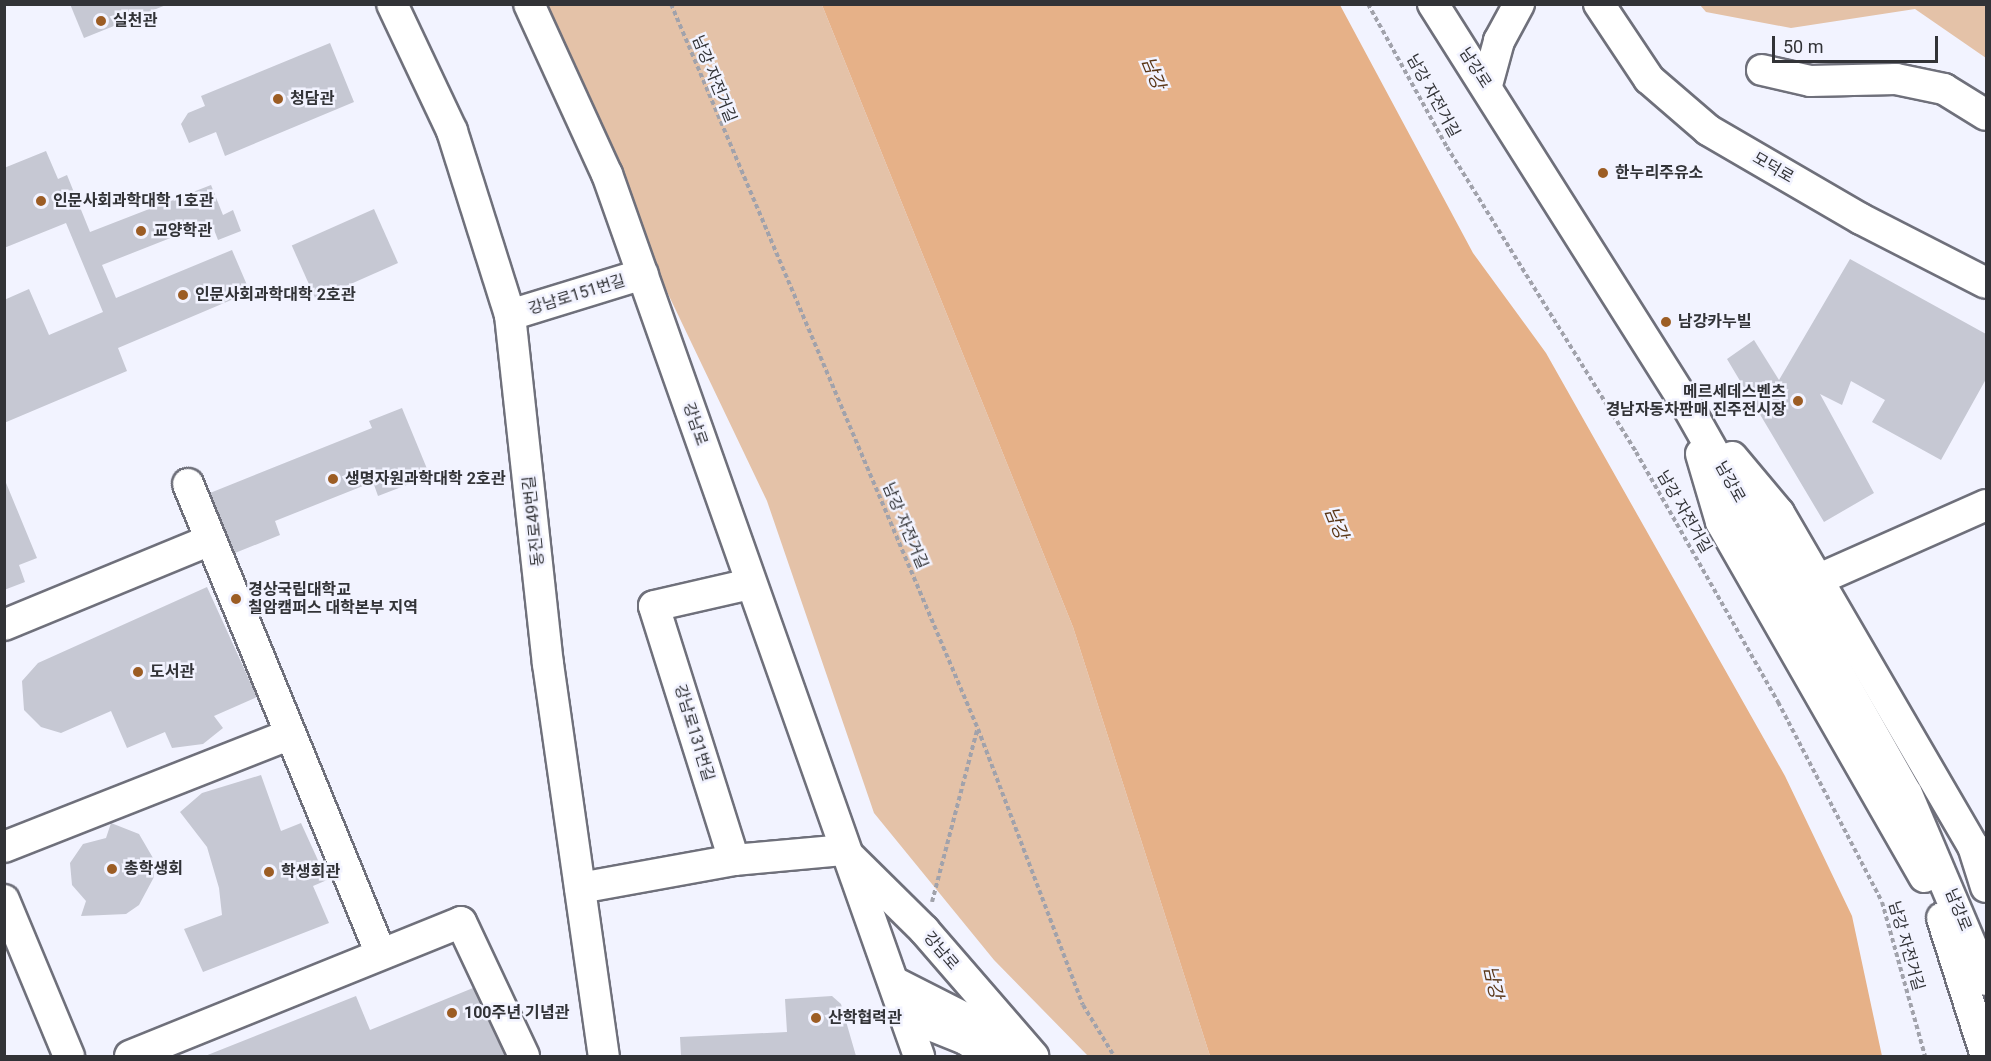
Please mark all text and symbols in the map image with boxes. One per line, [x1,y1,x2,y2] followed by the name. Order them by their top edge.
[113,11,157,31] place label: 실천관
[94,14,108,28] marker: 실천관
[1775,24,1942,62] scale bar
[688,33,740,125] street label: 남강 자전거길
[1783,36,1823,57] text: 50 m
[1455,44,1495,92] street label: 남강로
[1402,51,1464,141] street label: 남강 자전거길
[1137,54,1169,92] water label: 남강
[290,89,334,109] place label: 청담관
[271,92,285,106] marker: 청담관
[1749,149,1797,187] street label: 모덕로
[1615,163,1703,183] place label: 한누리주유소
[1596,166,1610,180] marker: 한누리주유소
[53,191,213,211] place label: 인문사회과학대학 1호관
[34,194,48,208] marker: 인문사회과학대학 1호관
[153,221,212,241] place label: 교양학관
[134,224,148,238] marker: 교양학관
[526,271,628,319] street label: 강남로151번길
[195,285,355,305] place label: 인문사회과학대학 2호관
[176,288,190,302] marker: 인문사회과학대학 2호관
[1678,312,1752,332] place label: 남강카누빌
[1659,315,1673,329] marker: 남강카누빌
[1605,382,1786,420] place label: 메르세데스벤츠 경남자동차판매 진주전시장
[1791,394,1805,408] marker: 메르세데스벤츠 경남자동차판매 진주전시장
[679,400,711,448] street label: 강남로
[1711,458,1749,506] street label: 남강로
[1653,467,1715,557] street label: 남강 자전거길
[345,469,505,489] place label: 생명자원과학대학 2호관
[326,472,340,486] marker: 생명자원과학대학 2호관
[520,474,548,568] street label: 동진로49번길
[878,480,932,572] street label: 남강 자전거길
[1320,504,1352,542] water label: 남강
[248,580,418,618] place label: 경상국립대학교 칠암캠퍼스 대학본부 지역
[229,592,243,606] marker: 경상국립대학교 칠암캠퍼스 대학본부 지역
[150,662,194,682] place label: 도서관
[131,665,145,679] marker: 도서관
[670,682,718,784] street label: 강남로131번길
[124,859,183,879] place label: 총학생회
[105,862,119,876] marker: 총학생회
[281,862,340,882] place label: 학생회관
[262,865,276,879] marker: 학생회관
[1941,886,1975,934] street label: 남강로
[1884,899,1928,993] street label: 남강 자전거길
[919,928,963,974] street label: 강남로
[1479,964,1507,1000] water label: 남강
[464,1003,569,1023] place label: 100주년 기념관
[445,1006,459,1020] marker: 100주년 기념관
[828,1008,902,1028] place label: 산학협력관
[809,1011,823,1025] marker: 산학협력관

